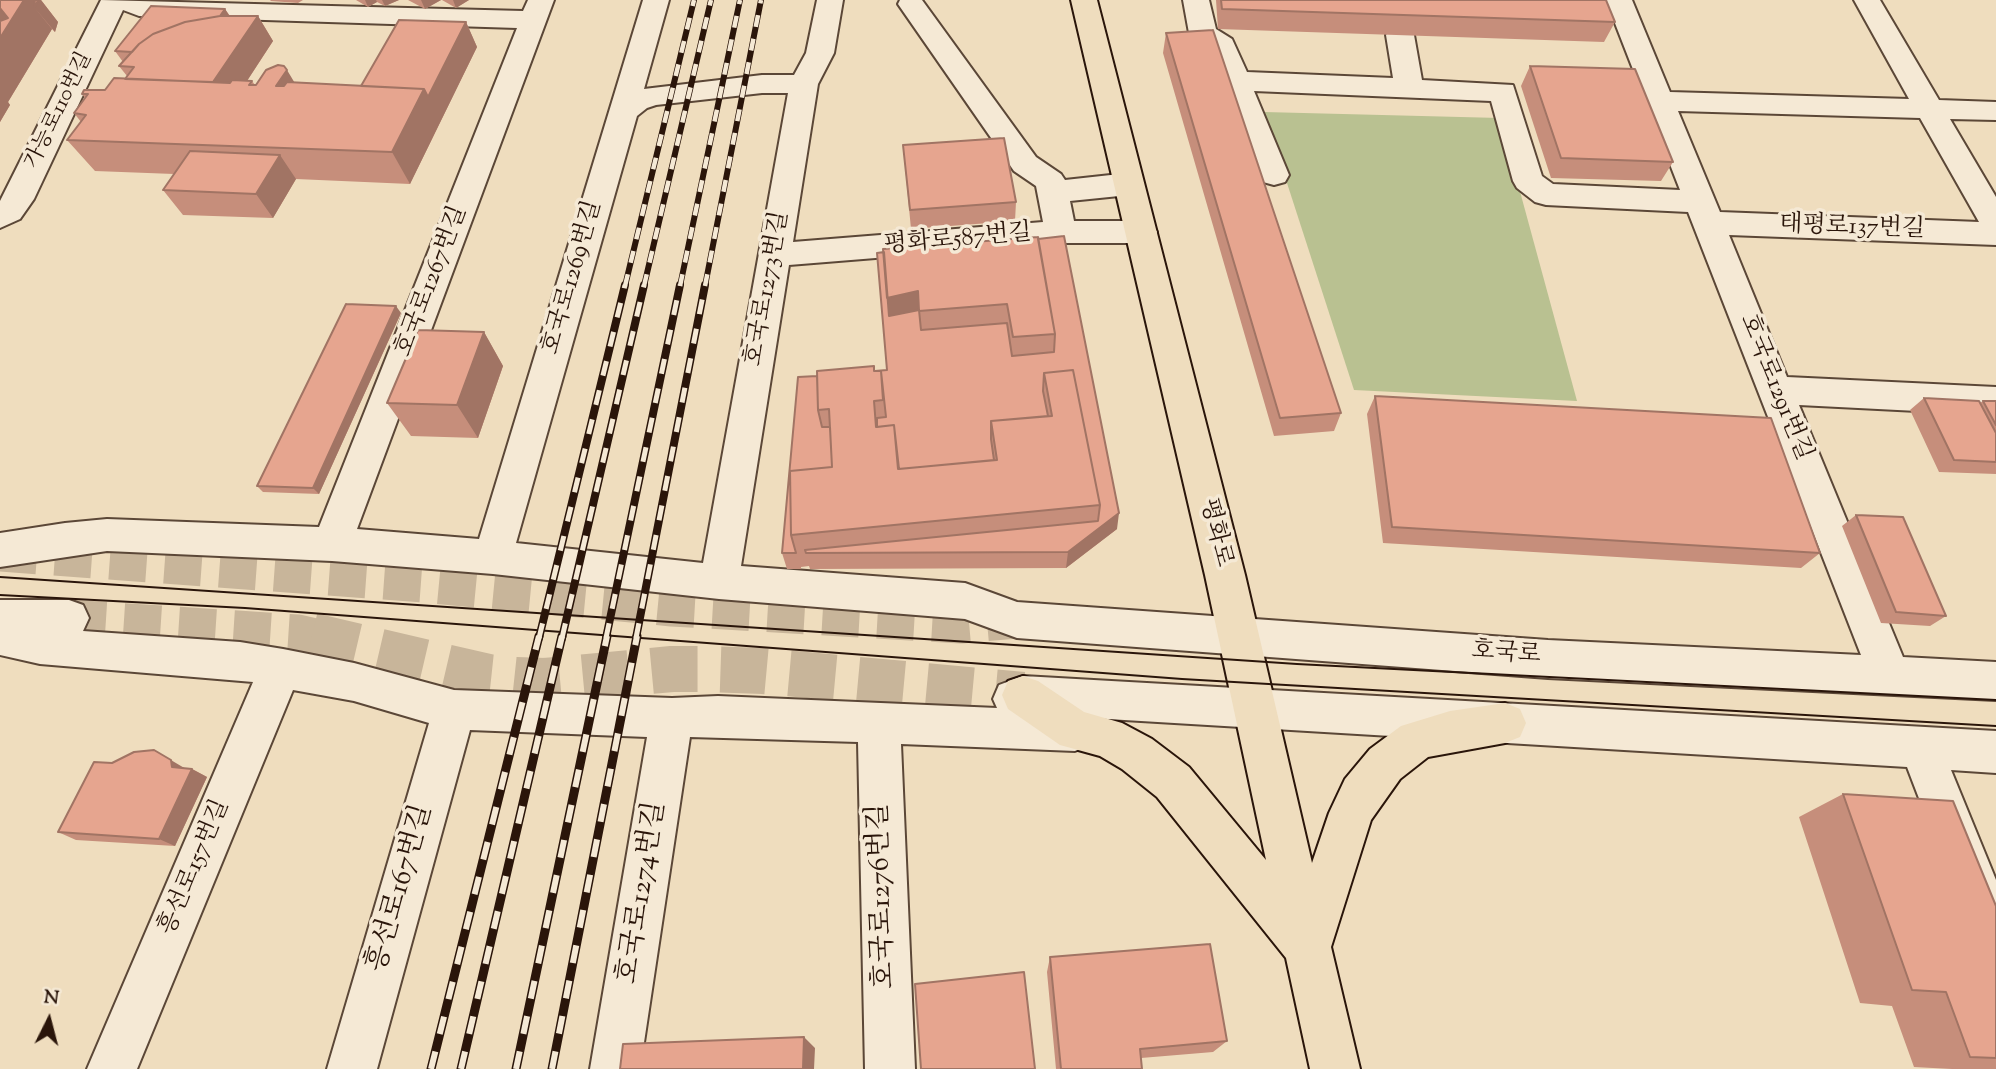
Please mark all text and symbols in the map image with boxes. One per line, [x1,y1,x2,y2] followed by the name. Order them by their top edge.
[21,49,99,173] street label: 가능로110번길
[538,198,610,358] street label: 호국로1269번길
[391,202,475,362] street label: 호국로1267번길
[741,209,797,369] street label: 호국로1273번길
[1779,212,1925,246] street label: 태평로137번길
[883,220,1033,262] street label: 평화로587번길
[1732,311,1816,465] street label: 호국로1291번길
[1192,496,1236,570] street label: 평화로
[1470,638,1542,672] street label: 호국로
[155,796,237,940] street label: 흥선로157번길
[613,799,675,987] street label: 호국로1274번길
[362,801,442,977] street label: 흥선로167번길
[864,803,904,989] street label: 호국로1276번길
[42,984,60,1013] text: N
[14,985,84,1055] north arrow

